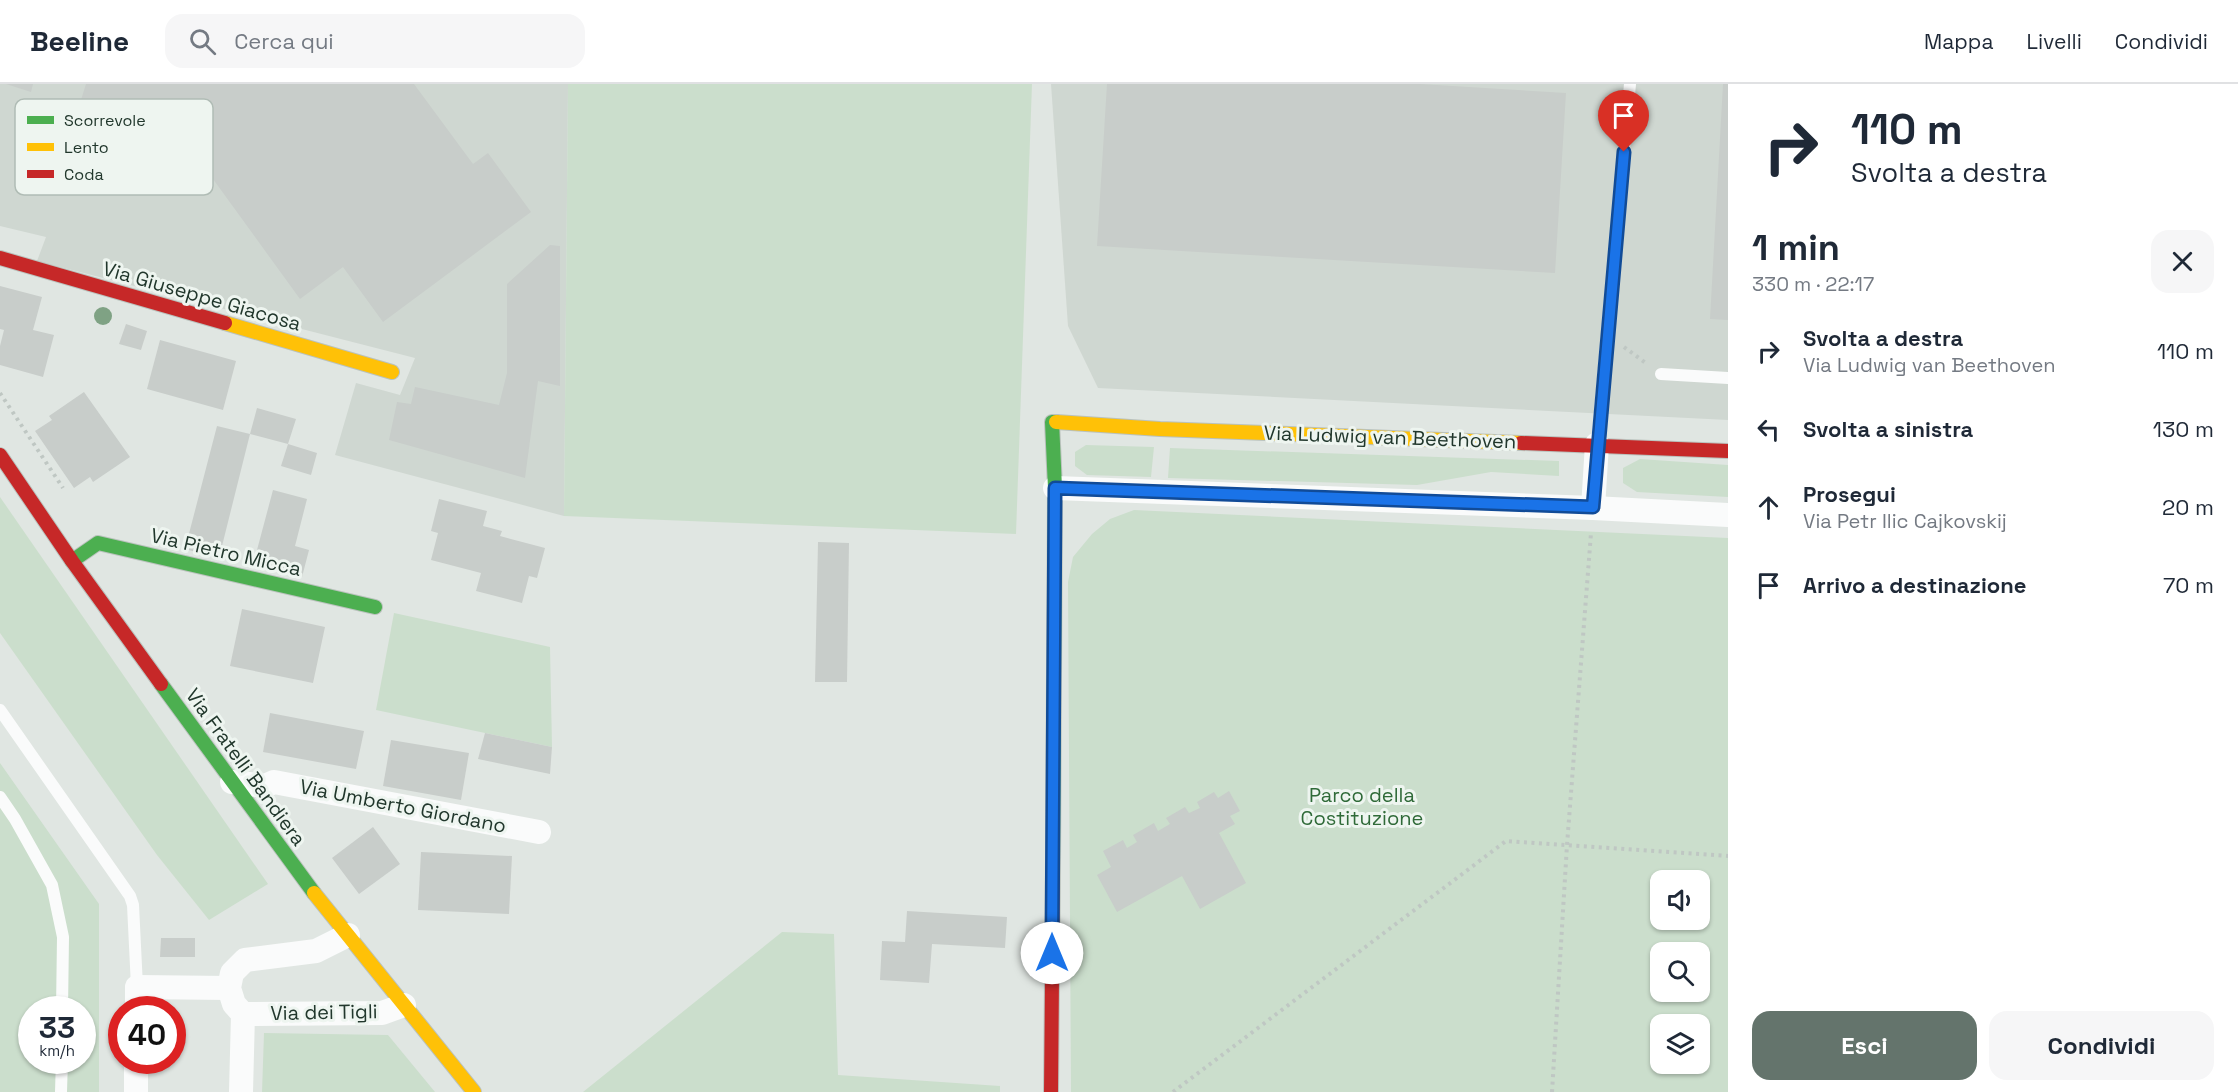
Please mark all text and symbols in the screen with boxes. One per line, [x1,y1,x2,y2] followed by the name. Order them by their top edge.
[165,14,585,68] search box
[30,23,129,59] text: Beeline
[186,25,219,58] icon: search
[234,27,334,55] text: Cerca qui
[1924,28,1993,55] text: Mappa
[2026,28,2082,55] text: Livelli
[2115,28,2208,55] text: Condividi
[1598,90,1649,152] pin
[15,99,213,195] legend
[1607,99,1640,132] icon: arrive
[1851,103,1963,156] text: 110 m
[1752,108,1830,186] icon: right
[64,110,146,131] text: Scorrevole
[64,137,109,158] text: Lento
[1851,155,2047,190] text: Svolta a destra
[64,164,104,185] text: Coda
[1752,225,1840,271] text: 1 min
[2151,230,2214,293] button: close
[100,255,304,337] street label: Via Giuseppe Giacosa
[1752,271,1874,297] text: 330 m · 22:17
[1803,324,1963,352] text: Svolta a destra
[1752,335,1785,368] icon: right
[2157,337,2214,365] text: 110 m
[1803,352,2056,378] text: Via Ludwig van Beethoven
[1752,413,1785,446] icon: left
[1803,415,1973,443] text: Svolta a sinistra
[2153,415,2214,443] text: 130 m
[1263,420,1517,454] street label: Via Ludwig van Beethoven
[1803,480,1896,508] text: Prosegui
[1752,491,1785,524] icon: ahead
[2162,493,2214,521] text: 20 m
[1803,508,2007,534] text: Via Petr Ilic Cajkovskij
[148,522,304,582] street label: Via Pietro Micca
[1752,569,1785,602] icon: arrive
[1803,571,2026,599] text: Arrivo a destinazione
[2163,571,2214,599] text: 70 m
[180,683,312,851] street label: Via Fratelli Bandiera
[298,773,508,839] street label: Via Umberto Giordano
[1301,782,1423,831] park label: Parco della Costituzione
[1650,870,1710,1074] map controls
[1650,870,1710,930] button: sound
[1020,921,1084,985] position arrow
[1650,942,1710,1002] button: search
[108,996,186,1074] speed limit sign: 40
[270,998,378,1026] street label: Via dei Tigli
[39,1008,75,1047] text: 33
[1752,1011,1977,1080] button: Esci
[1989,1011,2214,1080] button: Condividi
[1650,1014,1710,1074] button: layers
[39,1041,75,1060] text: km/h

